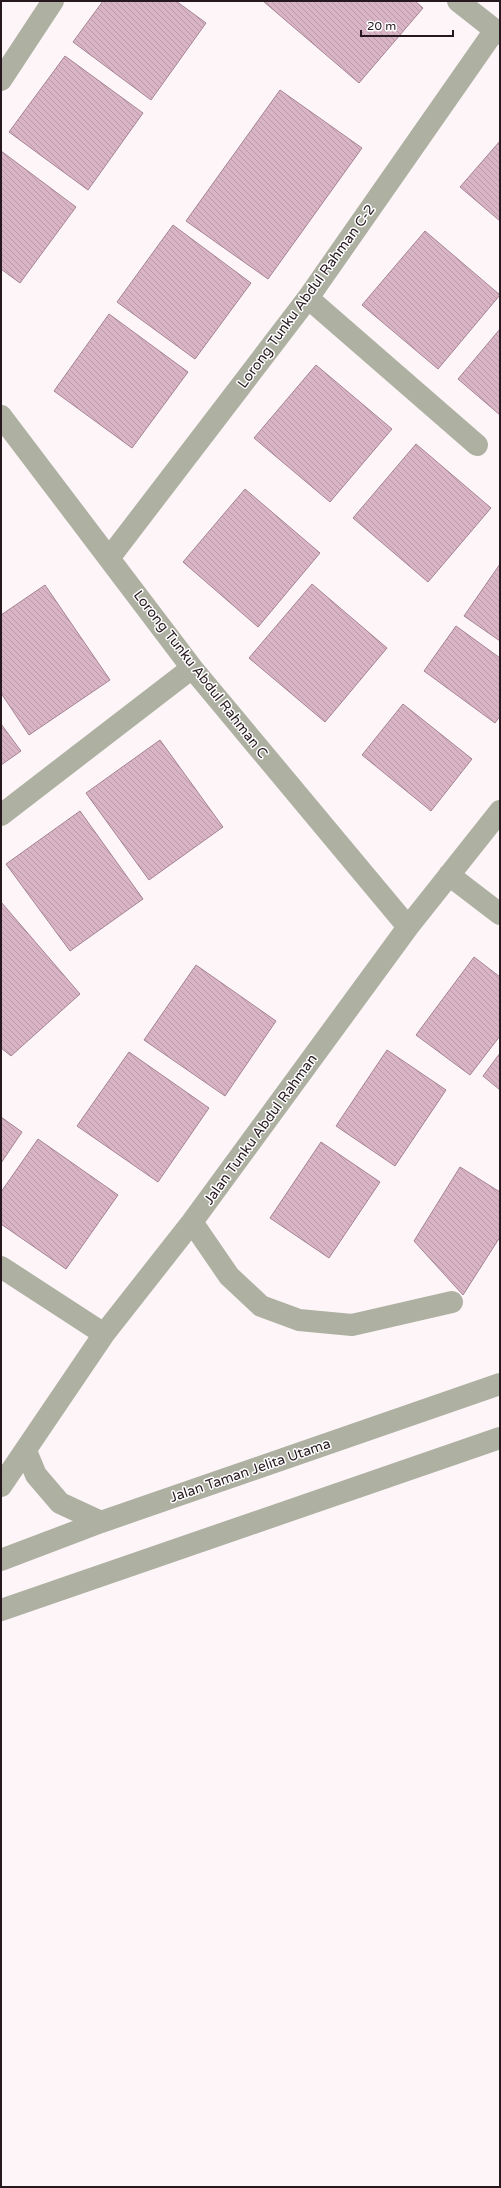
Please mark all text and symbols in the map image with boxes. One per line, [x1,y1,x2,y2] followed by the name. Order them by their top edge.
[361,12,453,38] scale bar
[367,19,396,33] text: 20 m
[234,201,379,391] street label: Lorong Tunku Abdul Rahman C-2
[130,587,272,762] street label: Lorong Tunku Abdul Rahman C
[200,1051,321,1208] street label: Jalan Tunku Abdul Rahman
[168,1435,333,1506] street label: Jalan Taman Jelita Utama

